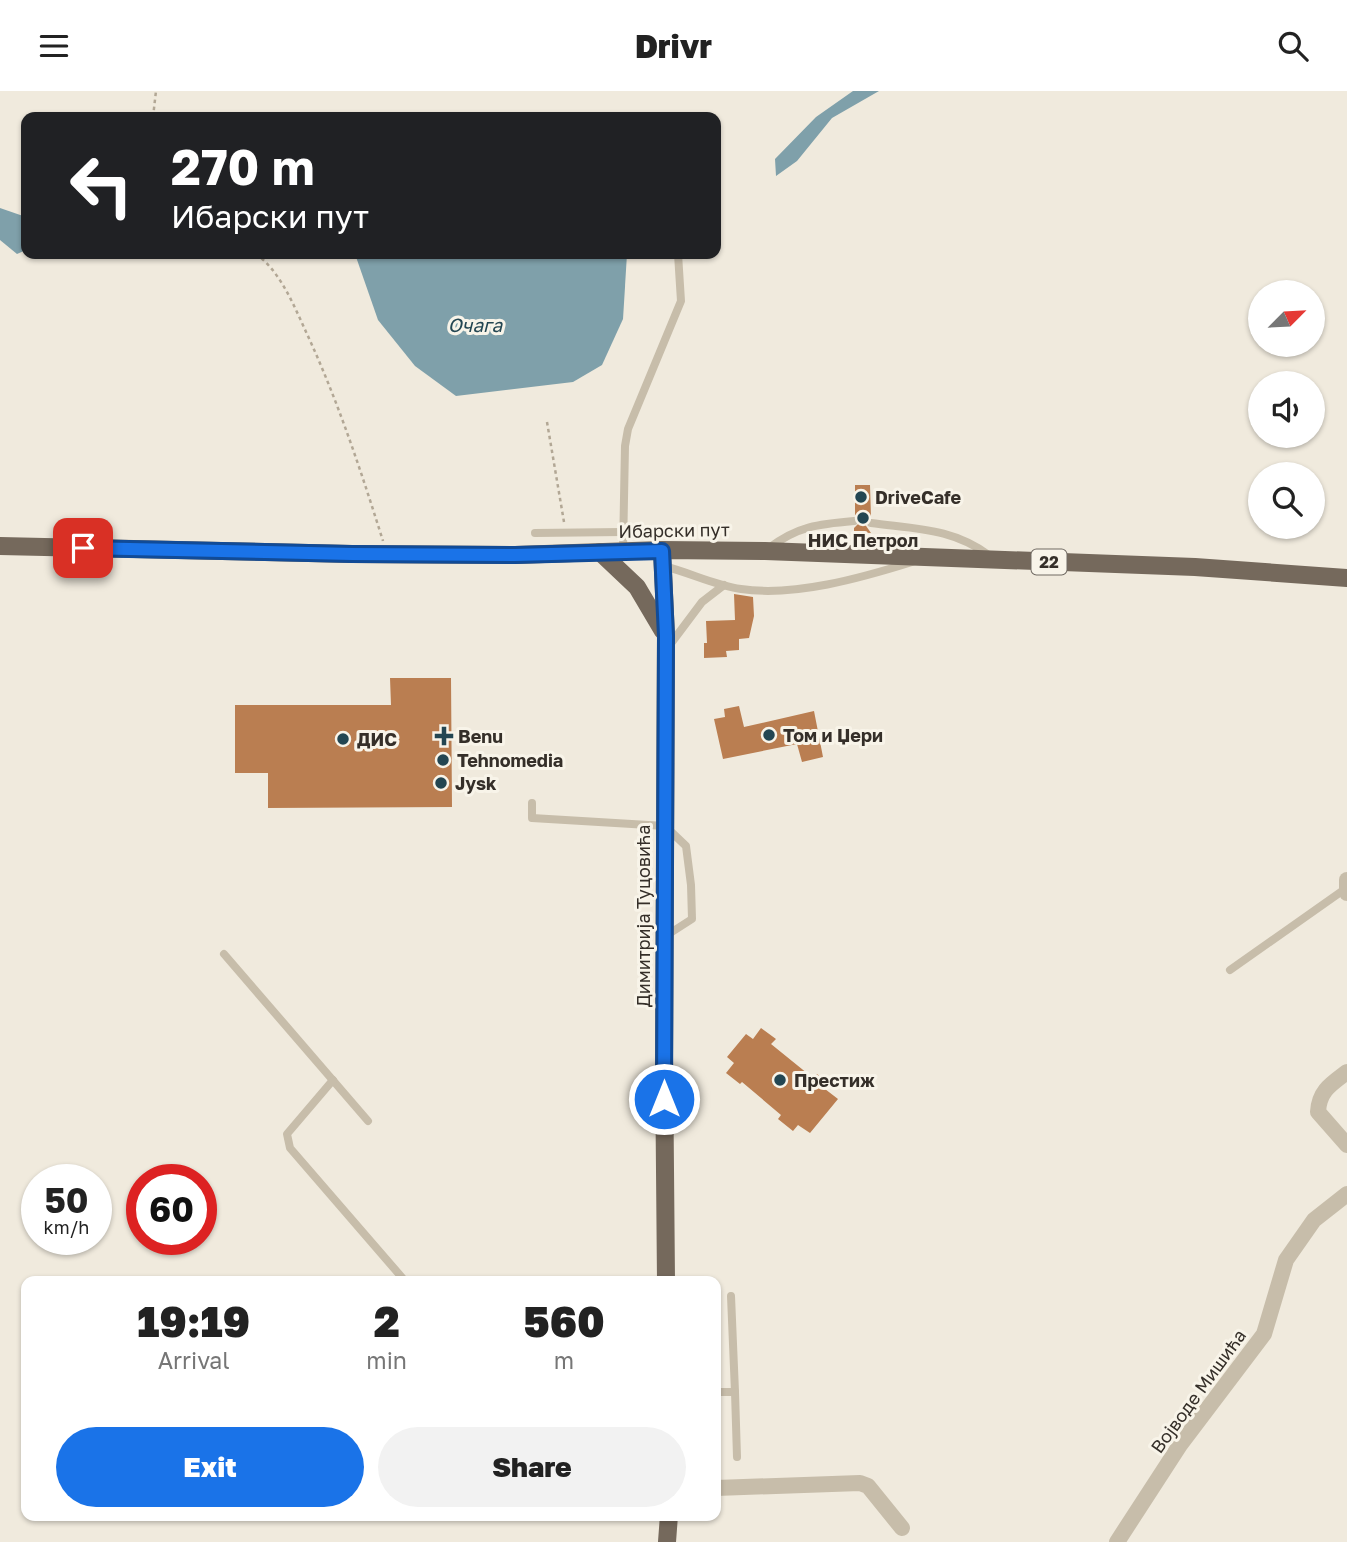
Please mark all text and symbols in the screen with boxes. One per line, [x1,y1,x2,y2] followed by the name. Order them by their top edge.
[35,27,73,65] icon: menu
[635,27,712,65] text: Drivr
[1274,27,1312,65] icon: search
[171,137,315,196] text: 270 m
[56,140,147,231] icon: left
[171,197,369,235] text: Ибарски пут
[1248,280,1325,357] north arrow
[1248,280,1325,539] map controls
[448,313,503,336] water label: Очага
[1248,371,1325,448] button: sound
[1248,462,1325,539] button: search
[875,486,962,508] place label: DriveCafe
[853,489,869,505] marker: DriveCafe
[855,510,871,526] marker: НИС Петрол
[53,518,113,578] pin
[618,518,730,542] street label: Ибарски пут
[64,529,102,567] icon: arrive
[808,529,918,551] place label: НИС Петрол
[1032,549,1066,575] road number: 22
[783,724,883,746] place label: Том и Џери
[458,725,503,747] place label: Benu
[761,727,777,743] marker: Том и Џери
[357,728,397,750] place label: ДИС
[436,728,452,744] marker: Benu
[335,731,351,747] marker: ДИС
[457,749,563,771] place label: Tehnomedia
[435,752,451,768] marker: Tehnomedia
[455,772,497,794] place label: Jysk
[433,775,449,791] marker: Jysk
[632,825,654,1007] street label: Димитрија Туцовића
[627,1062,701,1136] position arrow
[794,1069,875,1091] place label: Престиж
[772,1072,788,1088] marker: Престиж
[126,1164,217,1255] speed limit sign: 60
[44,1179,89,1221] text: 50
[44,1216,89,1238] text: km/h
[137,1296,250,1346] text: 19:19
[374,1296,400,1346] text: 2
[523,1296,605,1346] text: 560
[1146,1325,1250,1457] street label: Војводе Мишића
[158,1346,230,1374] text: Arrival
[366,1346,407,1374] text: min
[554,1346,574,1374] text: m
[56,1427,364,1507] button: Exit
[378,1427,686,1507] button: Share

